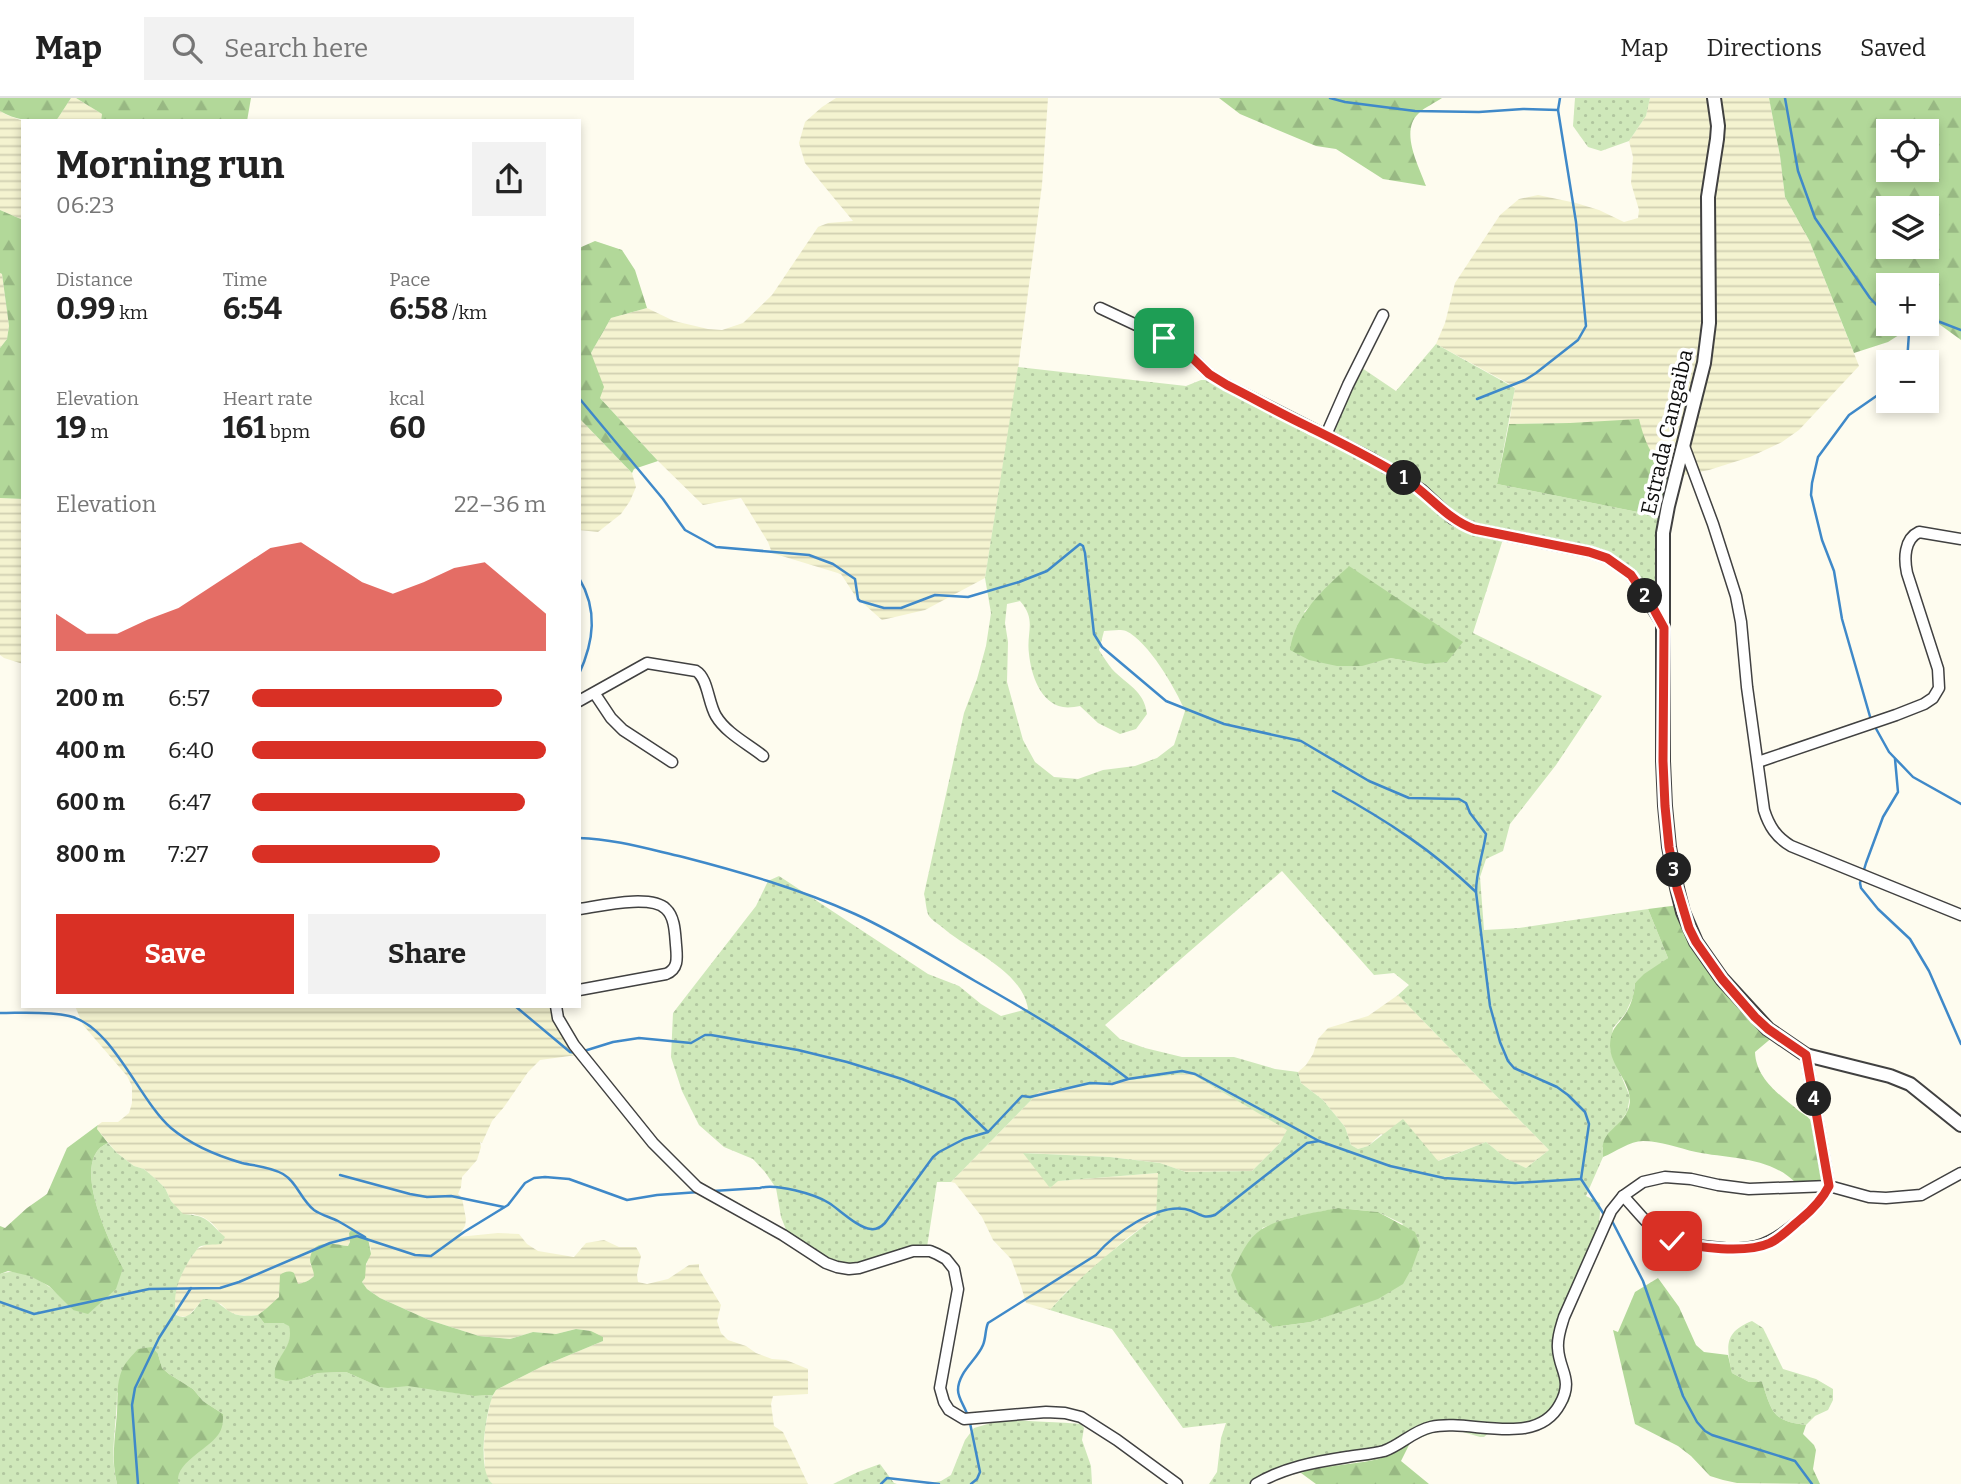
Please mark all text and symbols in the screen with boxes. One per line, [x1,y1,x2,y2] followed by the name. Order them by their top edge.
[144,17,634,80] search box
[35,28,102,68] text: Map
[168,29,206,67] icon: search
[224,33,368,64] text: Search here
[1620,34,1669,62] text: Map
[1707,34,1822,62] text: Directions
[1860,34,1926,62] text: Saved
[1876,119,1939,413] map controls
[1876,119,1939,182] button: locate
[56,142,284,188] text: Morning run
[472,142,546,216] button: share
[56,191,115,219] text: 06:23
[1876,196,1939,259] button: layers
[56,268,133,291] text: Distance
[223,268,268,291] text: Time
[389,268,430,291] text: Pace
[1876,273,1939,336] button: +
[56,291,116,327] text: 0.99
[223,291,282,327] text: 6:54
[389,291,449,327] text: 6:58
[116,301,148,324] text: km
[449,301,487,324] text: /km
[1134,308,1194,368] pin
[1145,319,1183,357] icon: arrive
[1635,346,1699,517] street label: Estrada Cangaiba
[1876,350,1939,413] button: −
[56,387,139,410] text: Elevation
[223,387,313,410] text: Heart rate
[389,387,425,410] text: kcal
[56,410,87,446] text: 19
[223,410,266,446] text: 161
[389,410,426,446] text: 60
[87,420,109,443] text: m
[266,420,310,443] text: bpm
[1386,460,1422,496] pin: 1
[1399,466,1408,489] text: 1
[56,490,156,518] text: Elevation
[454,490,546,518] text: 22–36 m
[1628,578,1662,614] pin: 2
[1639,584,1650,607] text: 2
[56,684,124,712] text: 200 m
[168,684,210,712] text: 6:57
[56,736,125,764] text: 400 m
[168,736,215,764] text: 6:40
[56,788,125,816] text: 600 m
[168,788,211,816] text: 6:47
[56,840,125,868] text: 800 m
[168,840,208,868] text: 7:27
[1656,852,1692,888] pin: 3
[1668,858,1679,881] text: 3
[56,914,294,994] button: Save
[308,914,546,994] button: Share
[1797,1082,1832,1116] pin: 4
[1808,1087,1819,1110] text: 4
[1642,1211,1702,1271] pin
[1653,1222,1691,1260] icon: check

